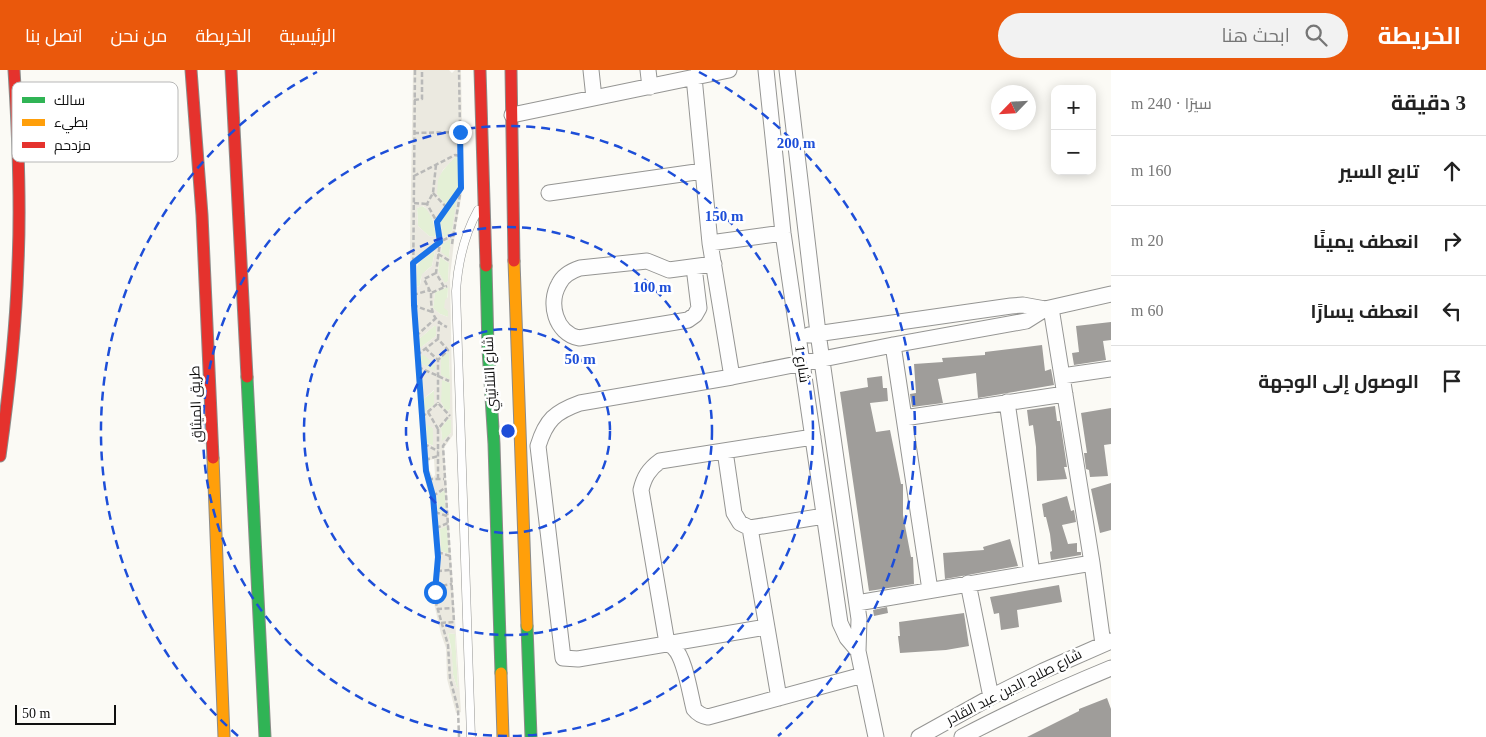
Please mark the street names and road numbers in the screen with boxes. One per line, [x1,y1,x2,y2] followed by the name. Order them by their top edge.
[481,336,503,412] street label: شارع التلاتيني
[791,344,812,384] street label: شارع 1
[187,365,206,443] street label: طريق الميثاق
[943,646,1085,729] street label: شارع صلاح الدين عبد القادر

